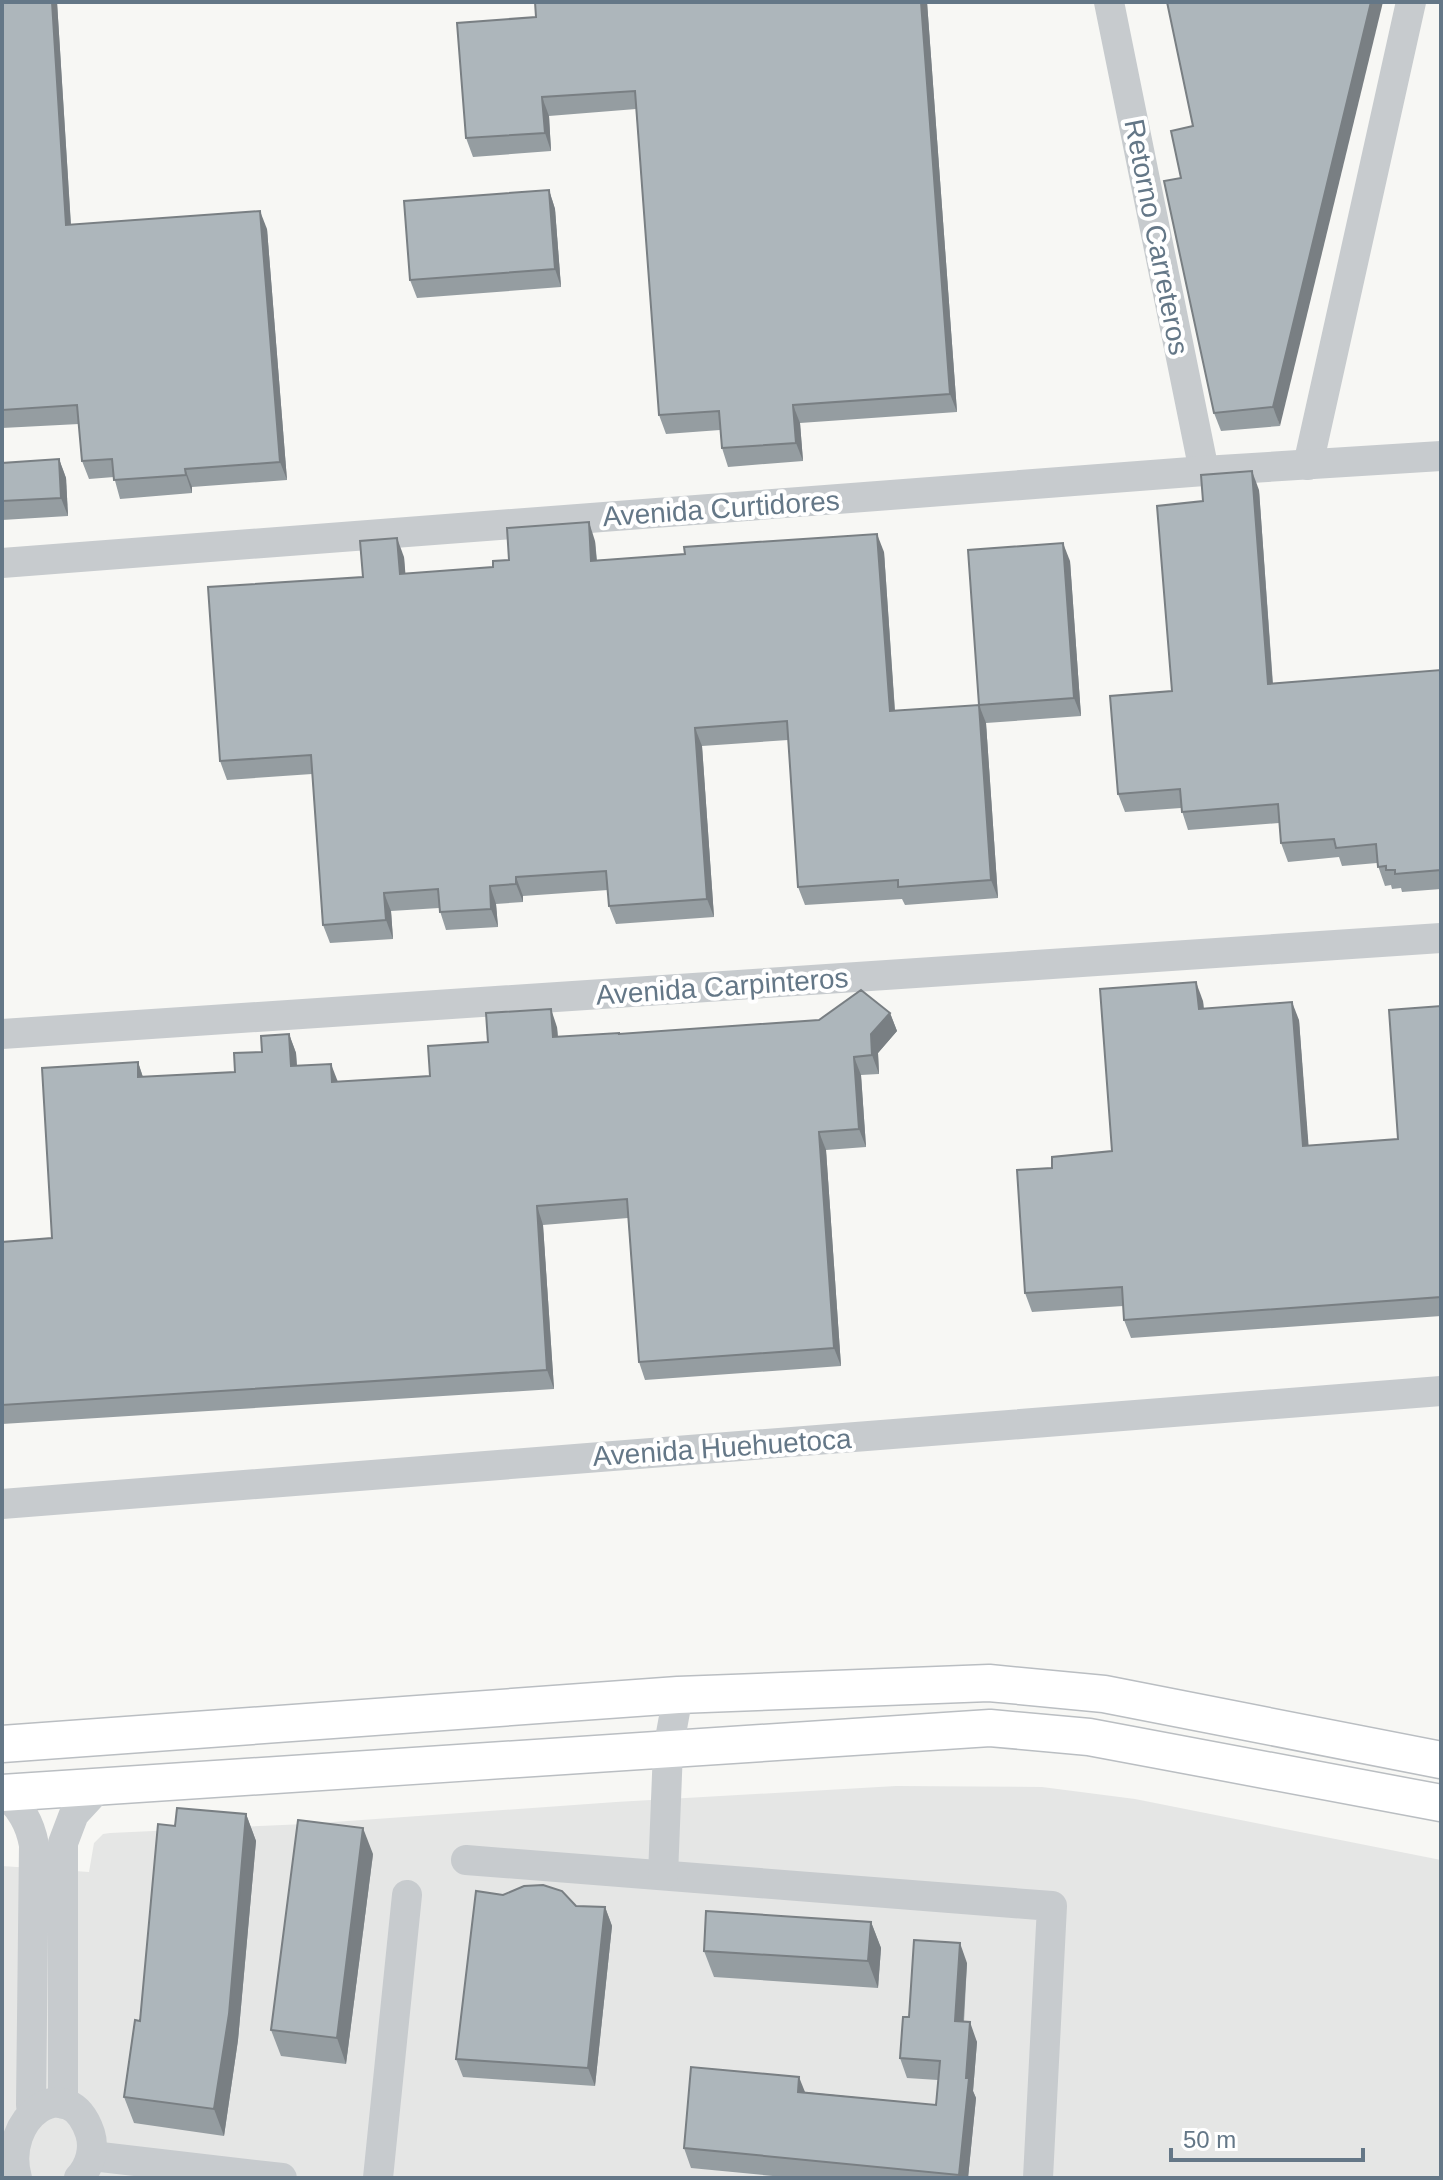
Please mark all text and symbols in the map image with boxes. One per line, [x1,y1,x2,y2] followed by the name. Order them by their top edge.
[1118,117,1195,358] street label: Retorno Carreteros
[601,485,841,532] street label: Avenida Curtidores
[595,962,849,1011] street label: Avenida Carpinteros
[592,1423,853,1472] street label: Avenida Huehuetoca
[1171,2112,1363,2162] scale bar
[1183,2126,1236,2153] text: 50 m

